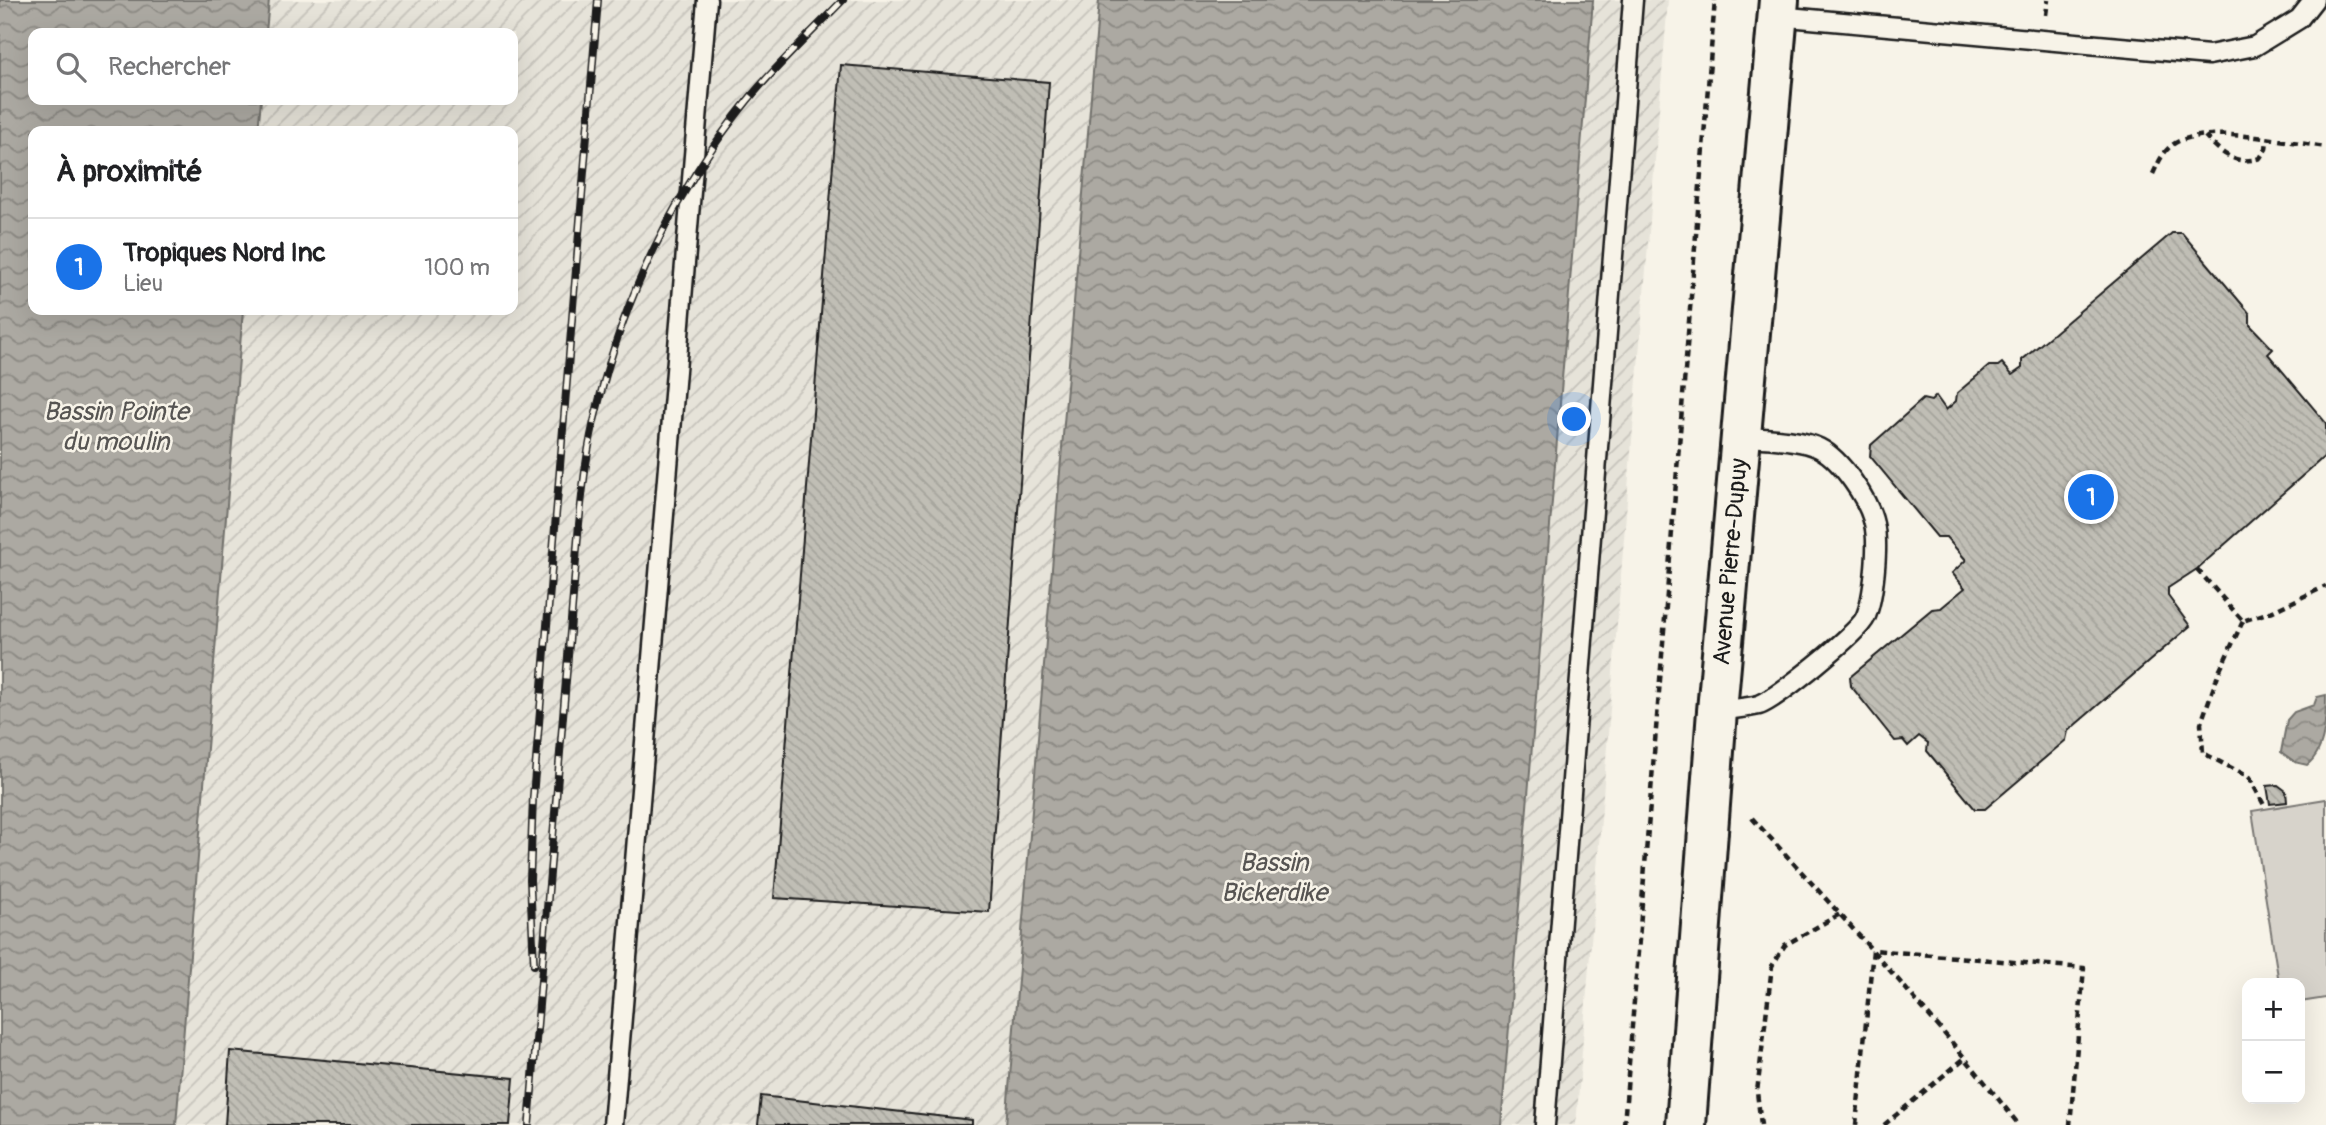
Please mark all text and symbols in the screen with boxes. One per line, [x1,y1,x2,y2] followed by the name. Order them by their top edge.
[28,28,518,105] search box
[52,48,90,86] icon: search
[108,51,231,83] text: Rechercher
[56,153,202,190] text: À proximité
[123,237,326,269] text: Tropiques Nord Inc
[75,253,84,282] text: 1
[424,253,490,282] text: 100 m
[123,269,163,298] text: Lieu
[43,396,191,458] water label: Bassin Pointe du moulin
[1557,402,1591,436] your location
[1707,457,1753,666] street label: Avenue Pierre-Dupuy
[2068,471,2114,523] pin: 1
[1221,847,1329,909] water label: Bassin Bickerdike
[2242,978,2305,1104] map controls
[2242,978,2305,1041] button: +
[2242,1041,2305,1104] button: −

